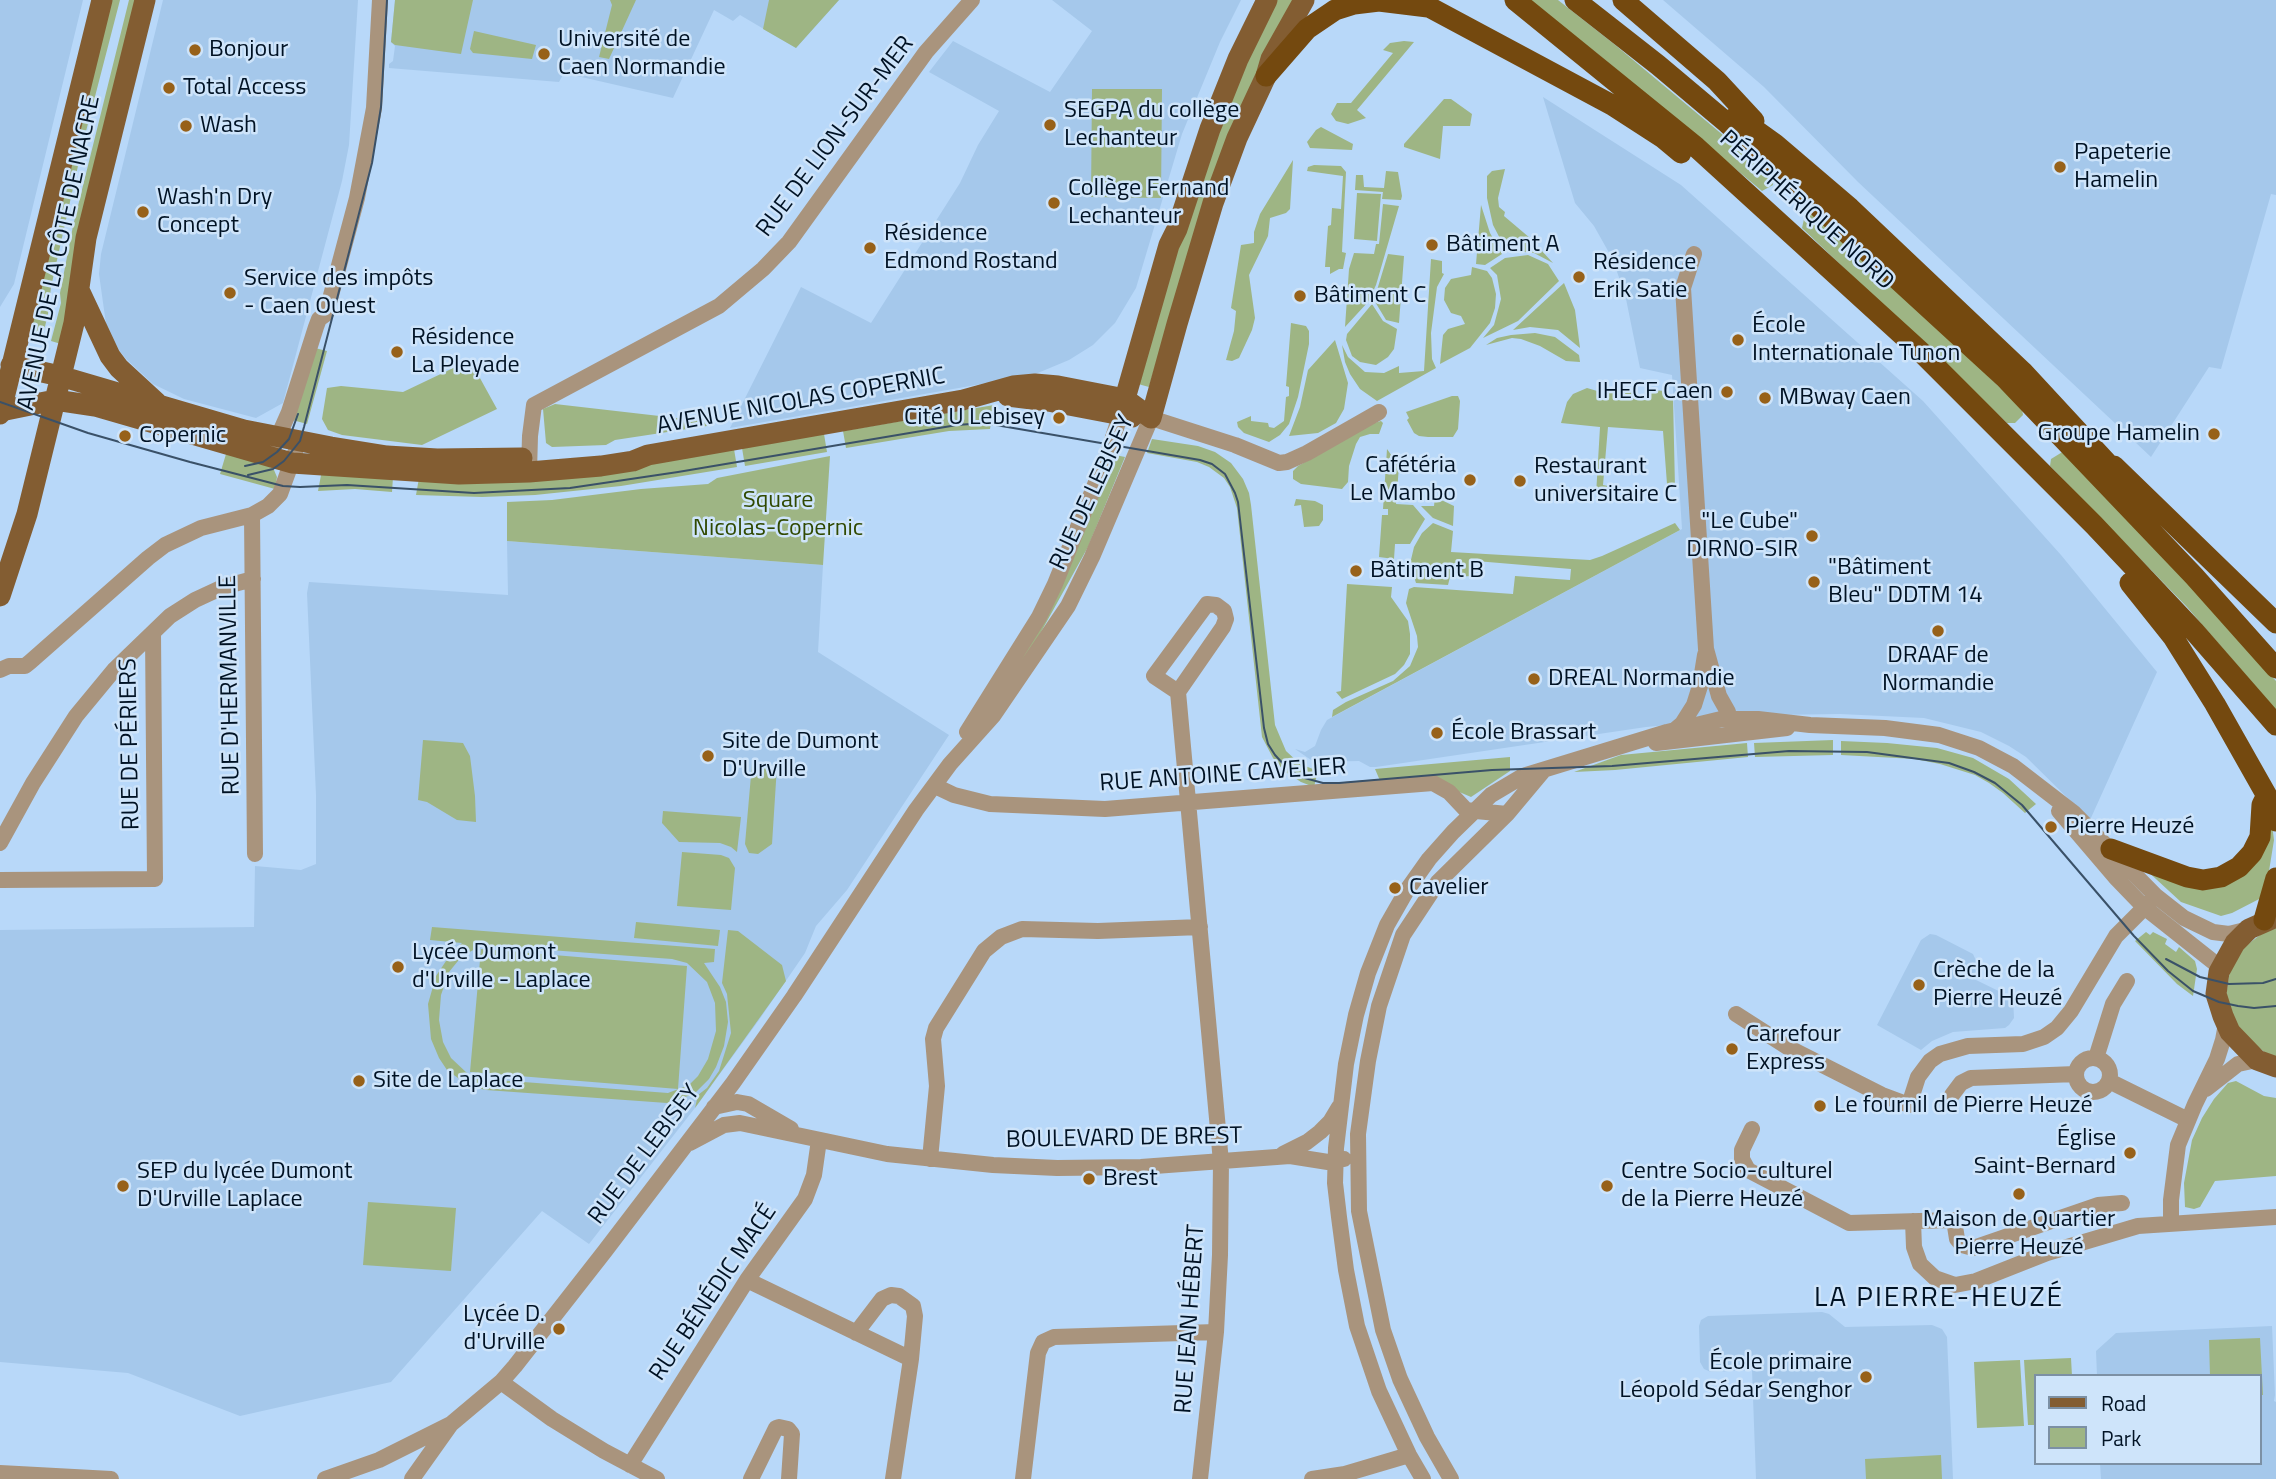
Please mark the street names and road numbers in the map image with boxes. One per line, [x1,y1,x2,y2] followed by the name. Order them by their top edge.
[751,31,921,243] street label: RUE DE LION-SUR-MER
[13,93,107,413] street label: AVENUE DE LA CÔTE DE NACRE
[1713,125,1899,297] street label: PÉRIPHÉRIQUE NORD
[655,362,947,442] street label: AVENUE NICOLAS COPERNIC
[1045,411,1141,575] street label: RUE DE LEBISEY
[215,575,247,795] street label: RUE D'HERMANVILLE
[115,658,147,830] street label: RUE DE PÉRIERS
[1099,753,1347,799] street label: RUE ANTOINE CAVELIER
[583,1079,707,1231] street label: RUE DE LEBISEY
[1006,1123,1242,1155] street label: BOULEVARD DE BREST
[644,1199,784,1387] street label: RUE BÉNÉDIC MACÉ
[1170,1223,1212,1415] street label: RUE JEAN HÉBERT

